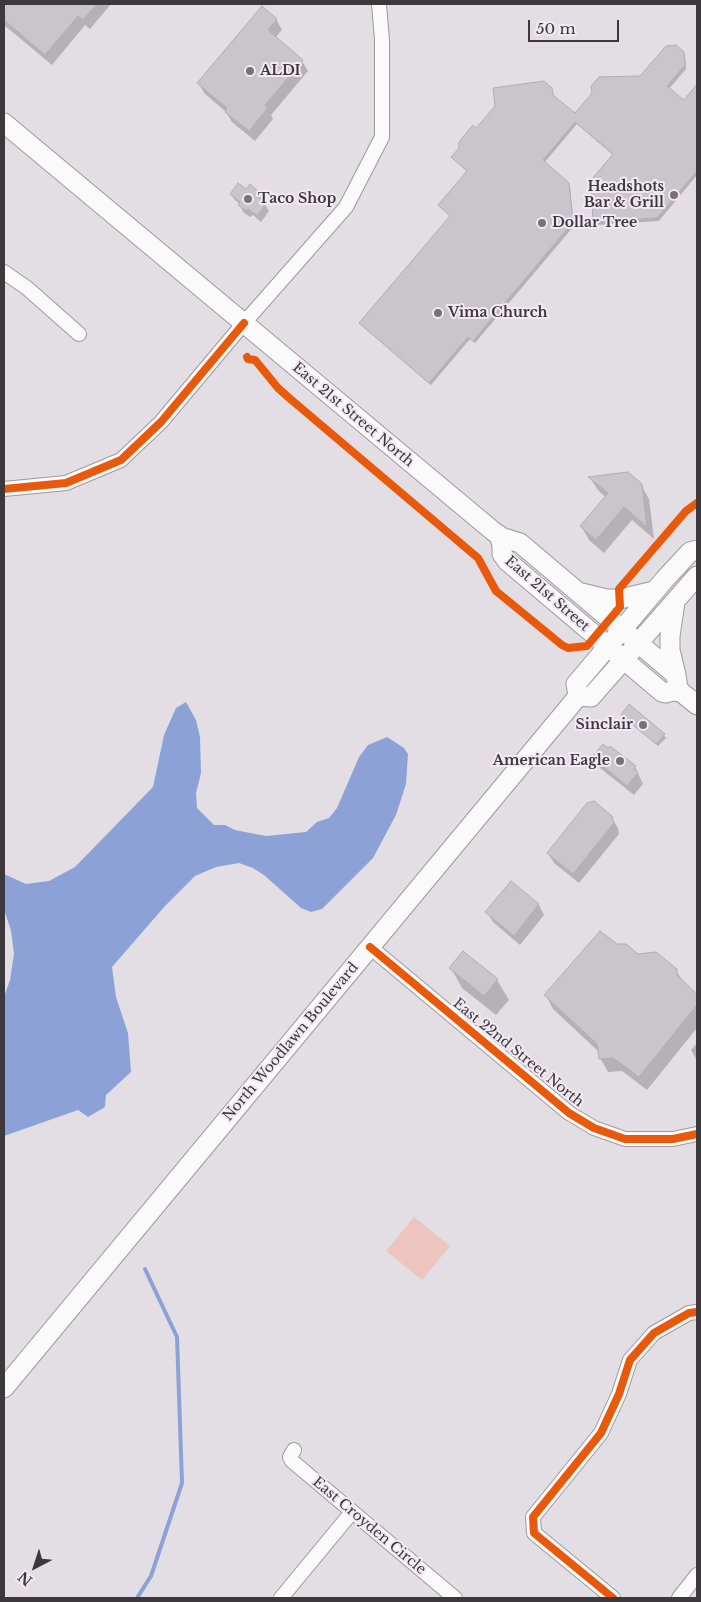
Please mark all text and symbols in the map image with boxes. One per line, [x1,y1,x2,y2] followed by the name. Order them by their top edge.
[531,10,622,42] scale bar
[536,19,576,38] text: 50 m
[260,63,301,79] place label: ALDI
[244,65,256,77] marker: ALDI
[584,179,664,212] place label: Headshots Bar & Grill
[668,189,680,201] marker: Headshots Bar & Grill
[258,191,336,207] place label: Taco Shop
[242,193,254,205] marker: Taco Shop
[552,215,637,231] place label: Dollar Tree
[536,217,548,229] marker: Dollar Tree
[448,305,548,321] place label: Vima Church
[432,307,444,319] marker: Vima Church
[289,359,417,471] street label: East 21st Street North
[501,553,593,635] street label: East 21st Street
[576,717,633,733] place label: Sinclair
[637,719,649,731] marker: Sinclair
[493,753,610,769] place label: American Eagle
[614,755,626,767] marker: American Eagle
[220,959,362,1125] street label: North Woodlawn Boulevard
[449,995,587,1111] street label: East 22nd Street North
[309,1474,429,1578] street label: East Croyden Circle
[10,1542,60,1592] north arrow
[15,1567,36,1590] text: N

